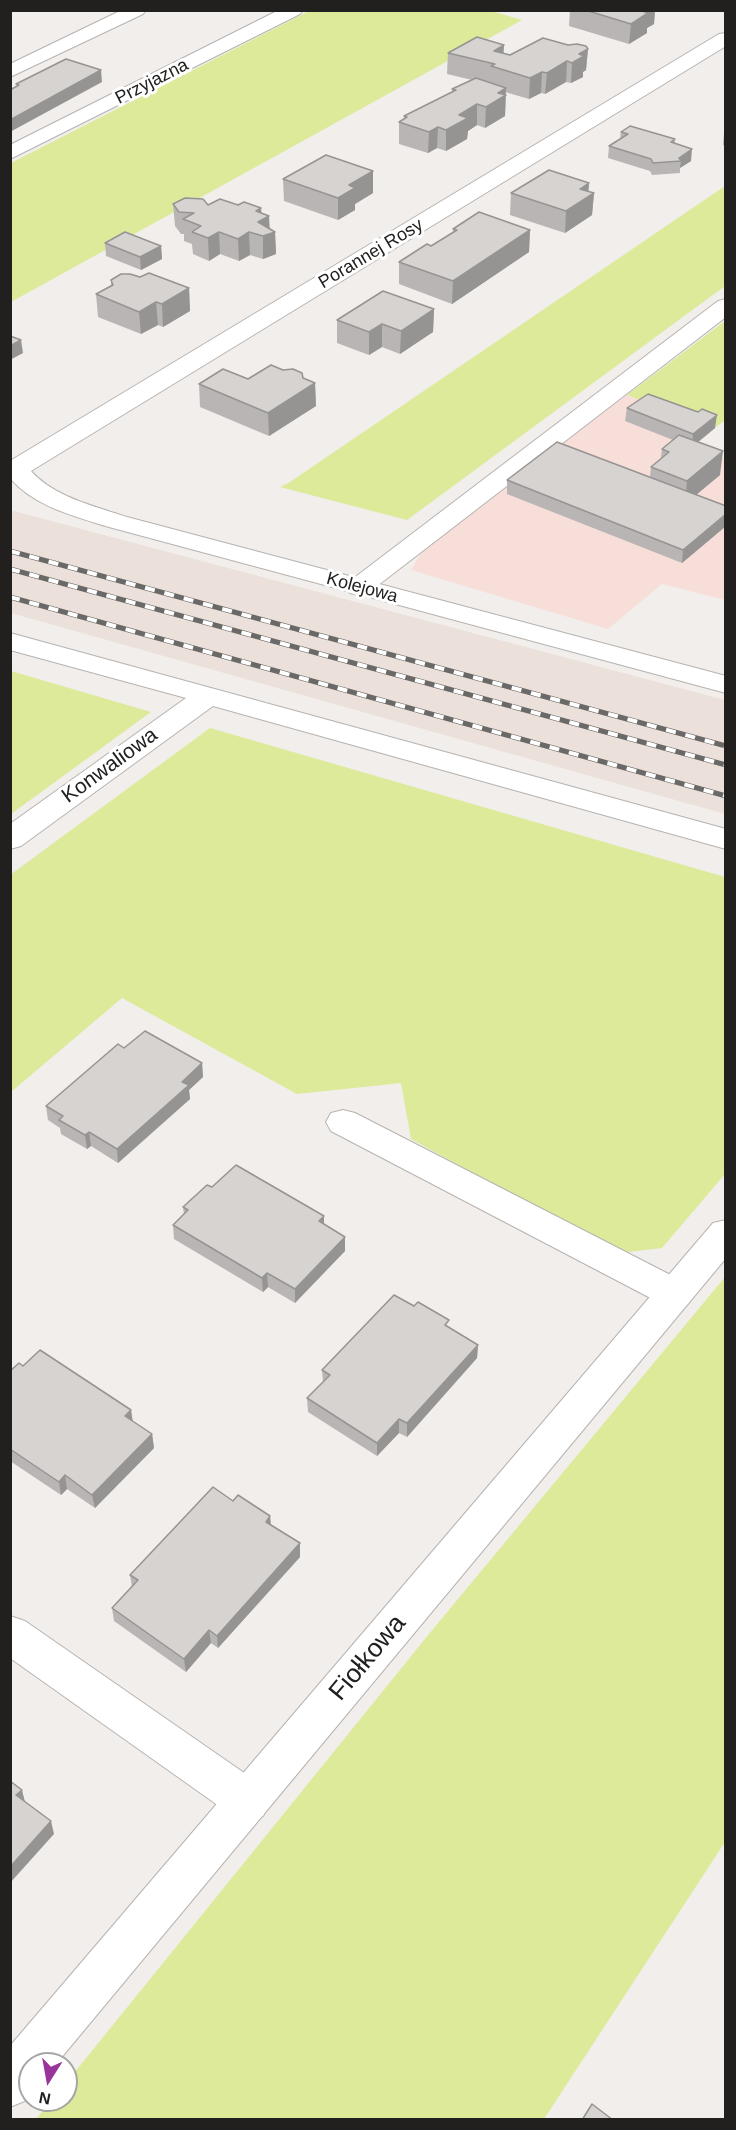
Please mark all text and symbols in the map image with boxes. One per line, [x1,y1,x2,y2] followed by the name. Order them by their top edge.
[112,54,192,110] street label: Przyjazna
[315,214,427,294] street label: Porannej Rosy
[324,568,400,608] street label: Kolejowa
[57,723,163,809] street label: Konwaliowa
[323,1609,413,1707] street label: Fiołkowa
[18,2052,78,2112] north arrow
[38,2089,52,2108] text: N

